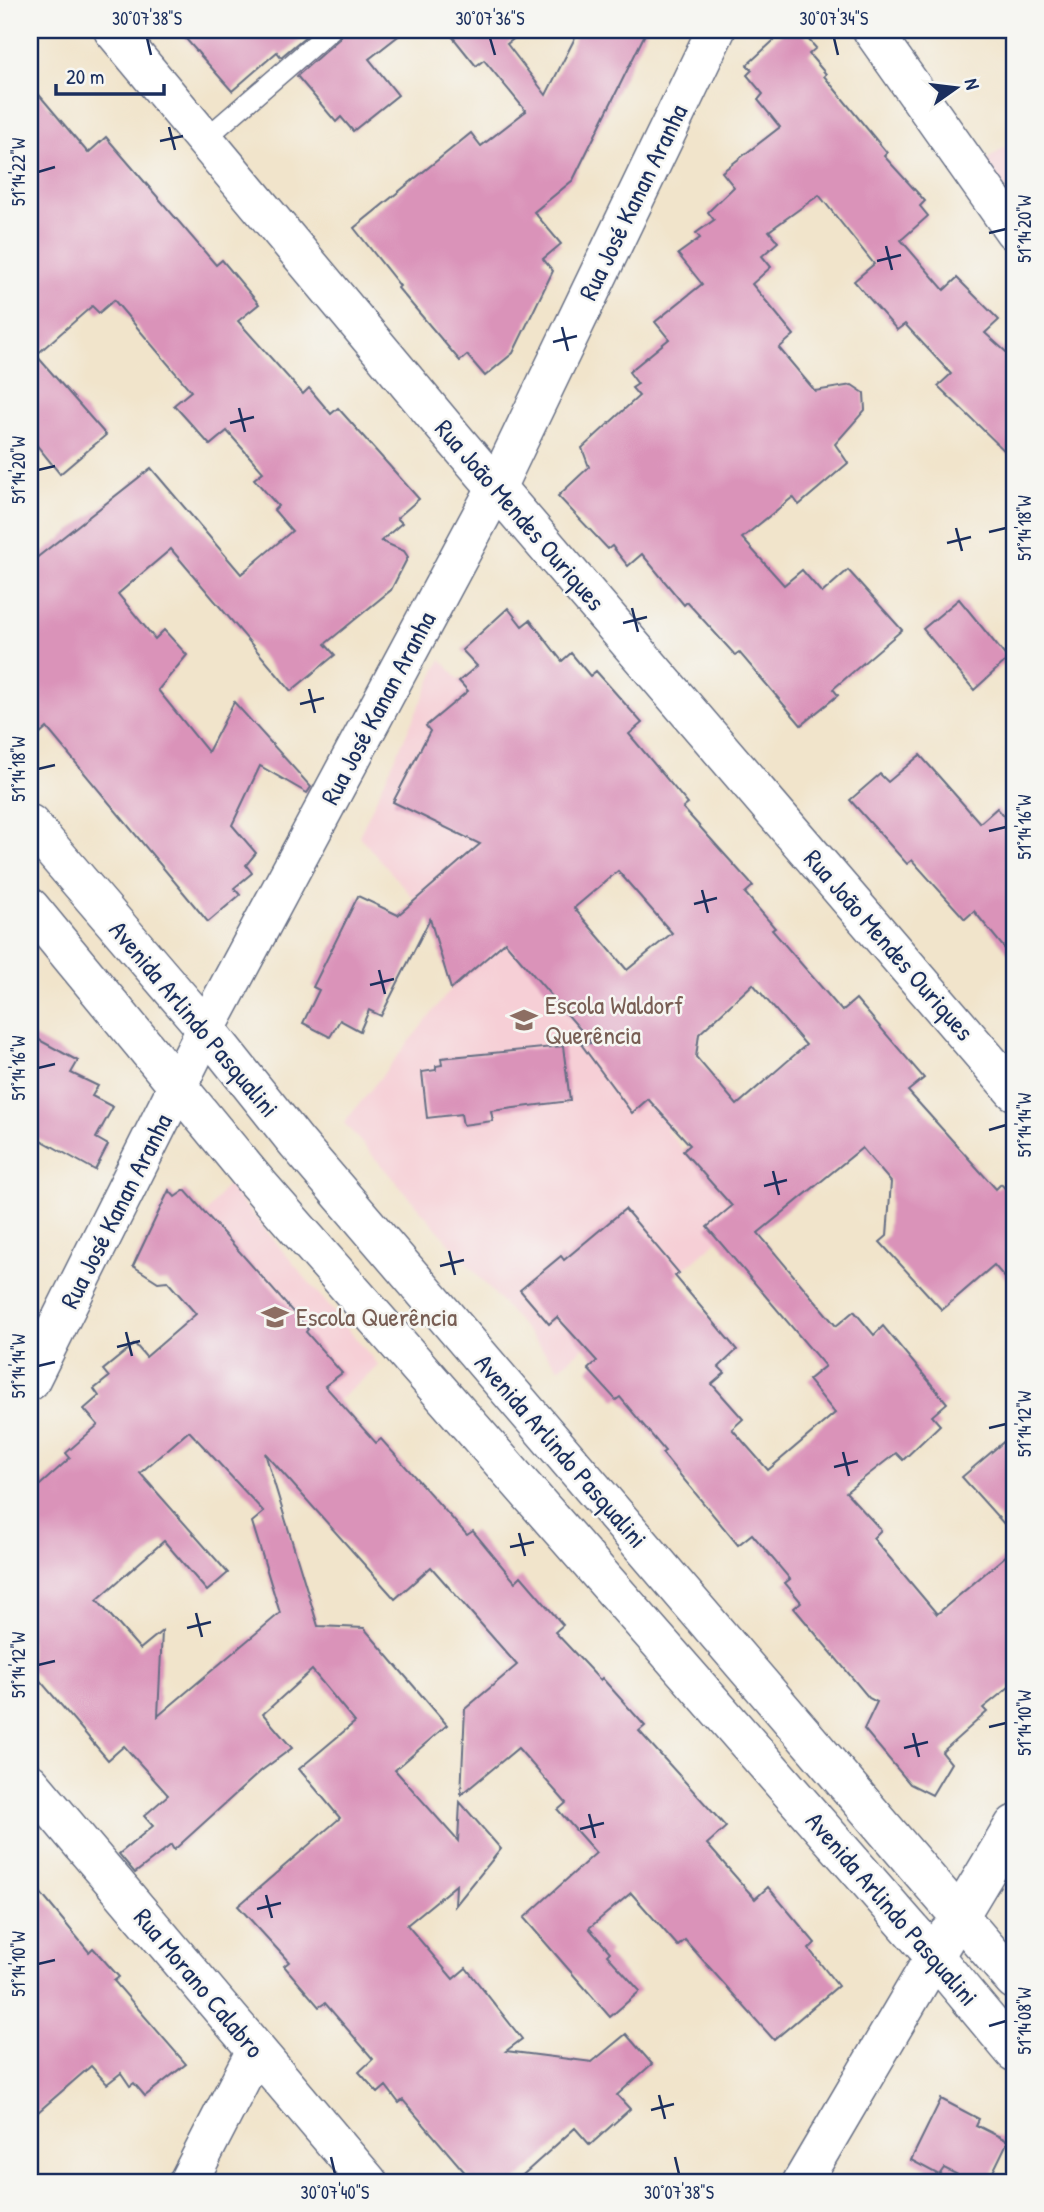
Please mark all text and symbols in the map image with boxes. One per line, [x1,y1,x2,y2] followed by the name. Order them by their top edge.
[112,6,182,31] text: 30°07'38"S
[455,6,525,31] text: 30°07'36"S
[800,6,868,31] text: 30°07'34"S
[56,52,164,96] scale bar
[922,52,992,122] north arrow
[66,62,104,91] text: 20 m
[959,76,986,92] text: N
[570,98,695,306] street label: Rua José Kanan Aranha
[6,138,31,206] text: 51°14'22"W
[1012,195,1037,263] text: 51°14'20"W
[428,412,613,618] street label: Rua João Mendes Ouriques
[6,436,31,504] text: 51°14'20"W
[1012,495,1037,561] text: 51°14'18"W
[312,605,443,810] street label: Rua José Kanan Aranha
[6,736,31,802] text: 51°14'18"W
[1012,795,1037,859] text: 51°14'16"W
[797,842,982,1048] street label: Rua João Mendes Ouriques
[102,913,287,1124] street label: Avenida Arlindo Pasqualini
[545,987,684,1052] place label: Escola Waldorf Querência
[509,1005,539,1035] school or university icon: Escola Waldorf Querência
[6,1036,31,1100] text: 51°14'16"W
[1012,1093,1037,1157] text: 51°14'14"W
[51,1107,180,1314] street label: Rua José Kanan Aranha
[296,1299,457,1334] place label: Escola Querência
[260,1302,290,1332] school or university icon: Escola Querência
[6,1334,31,1398] text: 51°14'14"W
[467,1346,656,1555] street label: Avenida Arlindo Pasqualini
[1012,1391,1037,1457] text: 51°14'12"W
[6,1632,31,1698] text: 51°14'12"W
[1012,1690,1037,1756] text: 51°14'10"W
[798,1804,987,2013] street label: Avenida Arlindo Pasqualini
[126,1900,272,2065] street label: Rua Morano Calabro
[6,1931,31,1997] text: 51°14'10"W
[1012,1988,1037,2054] text: 51°14'08"W
[301,2180,369,2205] text: 30°07'40"S
[644,2180,714,2205] text: 30°07'38"S

